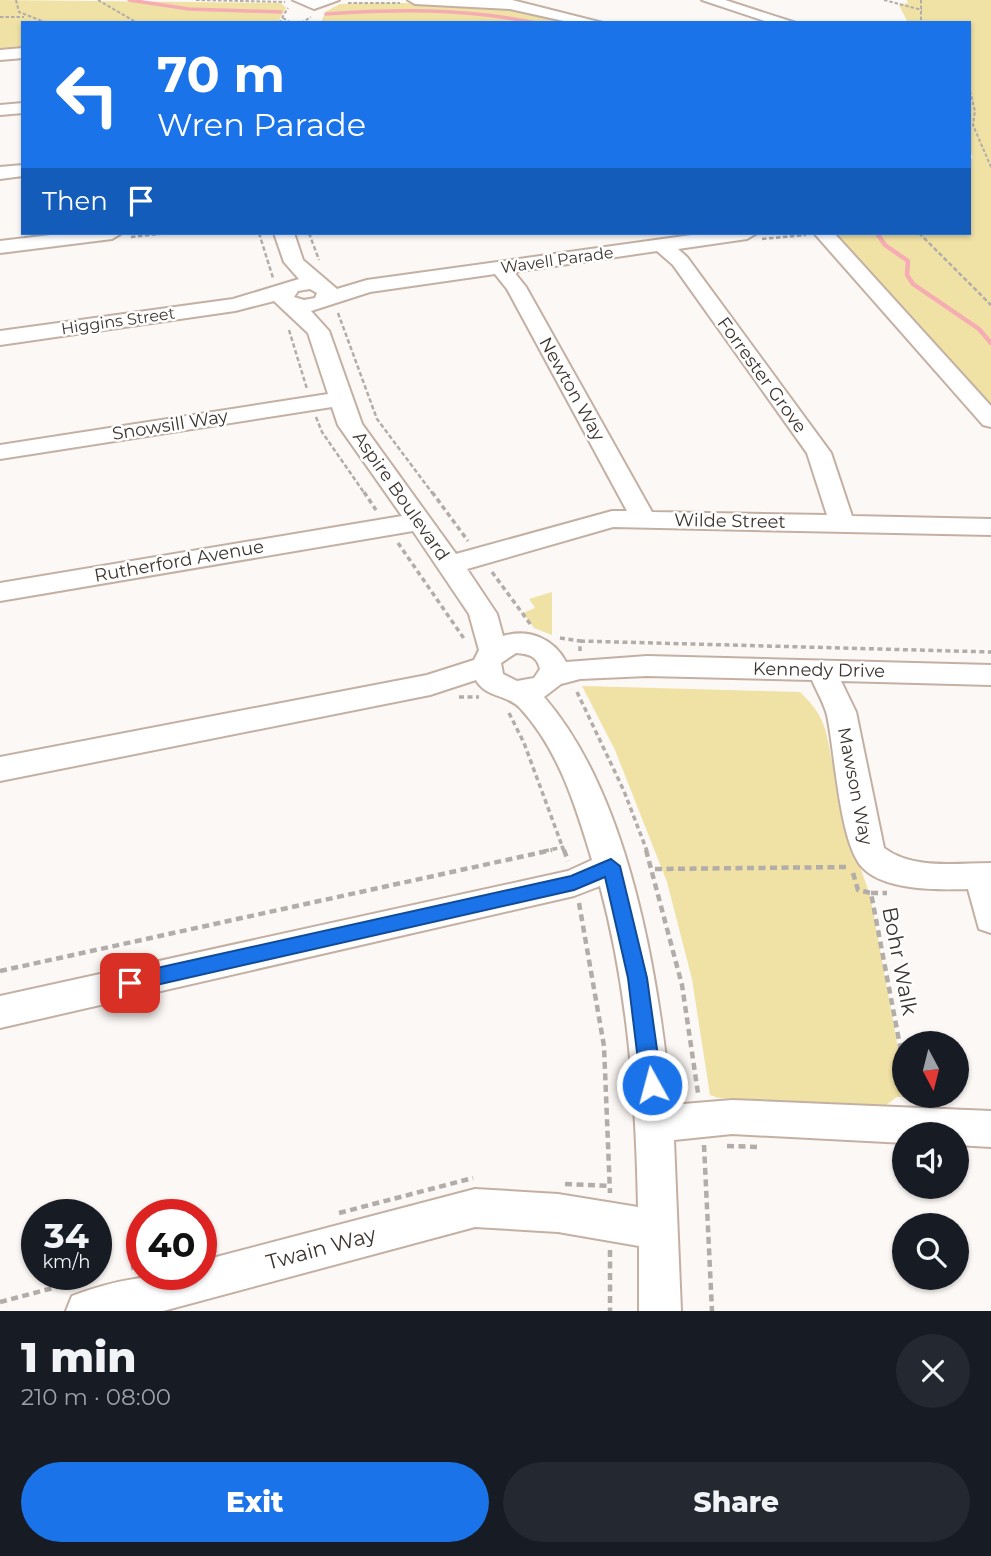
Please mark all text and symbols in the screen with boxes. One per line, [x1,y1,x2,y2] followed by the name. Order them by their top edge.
[157,45,285,104] text: 70 m
[42,49,133,140] icon: left
[157,105,366,144] text: Wren Parade
[122,182,160,220] icon: arrive
[42,185,108,217] text: Then
[499,243,615,277] street label: Wavell Parade
[60,304,177,338] street label: Higgins Street
[713,313,812,437] street label: Forrester Grove
[534,333,610,445] street label: Newton Way
[110,405,230,445] street label: Snowsill Way
[348,427,454,565] street label: Aspire Boulevard
[674,509,786,533] street label: Wilde Street
[93,535,266,587] street label: Rutherford Avenue
[753,658,885,682] street label: Kennedy Drive
[833,725,877,847] street label: Mawson Way
[877,905,923,1018] street label: Bohr Walk
[100,953,160,1013] pin
[111,964,149,1002] icon: arrive
[892,1031,970,1108] north arrow
[892,1031,969,1290] map controls
[615,1048,689,1122] position arrow
[892,1122,969,1199] button: sound
[126,1199,217,1290] speed limit sign: 40
[892,1213,969,1290] button: search
[44,1214,89,1257] text: 34
[263,1221,379,1275] street label: Twain Way
[42,1251,91,1273] text: km/h
[21,1331,137,1383] text: 1 min
[896,1334,970,1408] button: close
[21,1383,171,1411] text: 210 m · 08:00
[21,1462,489,1542] button: Exit
[503,1462,970,1542] button: Share

